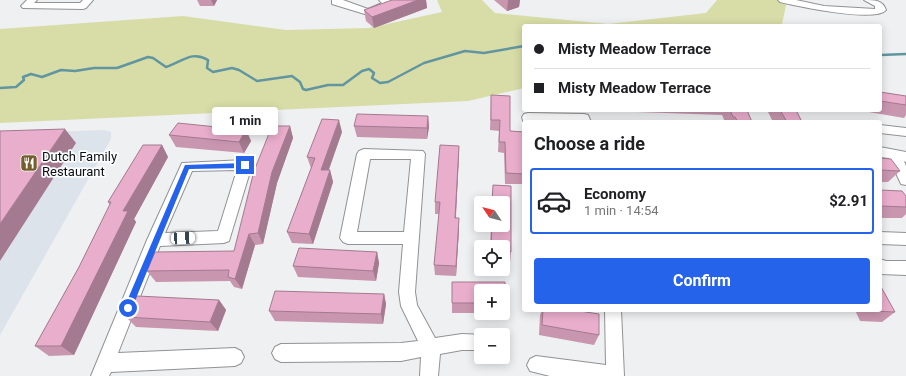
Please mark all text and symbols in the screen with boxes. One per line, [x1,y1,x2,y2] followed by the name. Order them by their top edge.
[558,40,711,58] text: Misty Meadow Terrace
[558,79,711,97] text: Misty Meadow Terrace
[212,107,278,135] callout: 1 min
[229,113,261,128] text: 1 min
[534,133,645,154] text: Choose a ride
[42,149,117,179] place label: Dutch Family Restaurant
[19,153,39,173] restaurant icon: Dutch Family Restaurant
[236,156,254,174] route end
[536,183,572,219] icon: car
[584,185,646,203] text: Economy
[829,192,868,210] text: $2.91
[474,196,510,232] north arrow
[474,196,510,364] map controls
[584,203,659,218] text: 1 min · 14:54
[171,231,195,245] car
[474,240,510,276] button: locate
[534,258,870,304] button: Confirm
[474,284,510,320] button: +
[119,299,137,317] route start
[474,328,510,364] button: −

